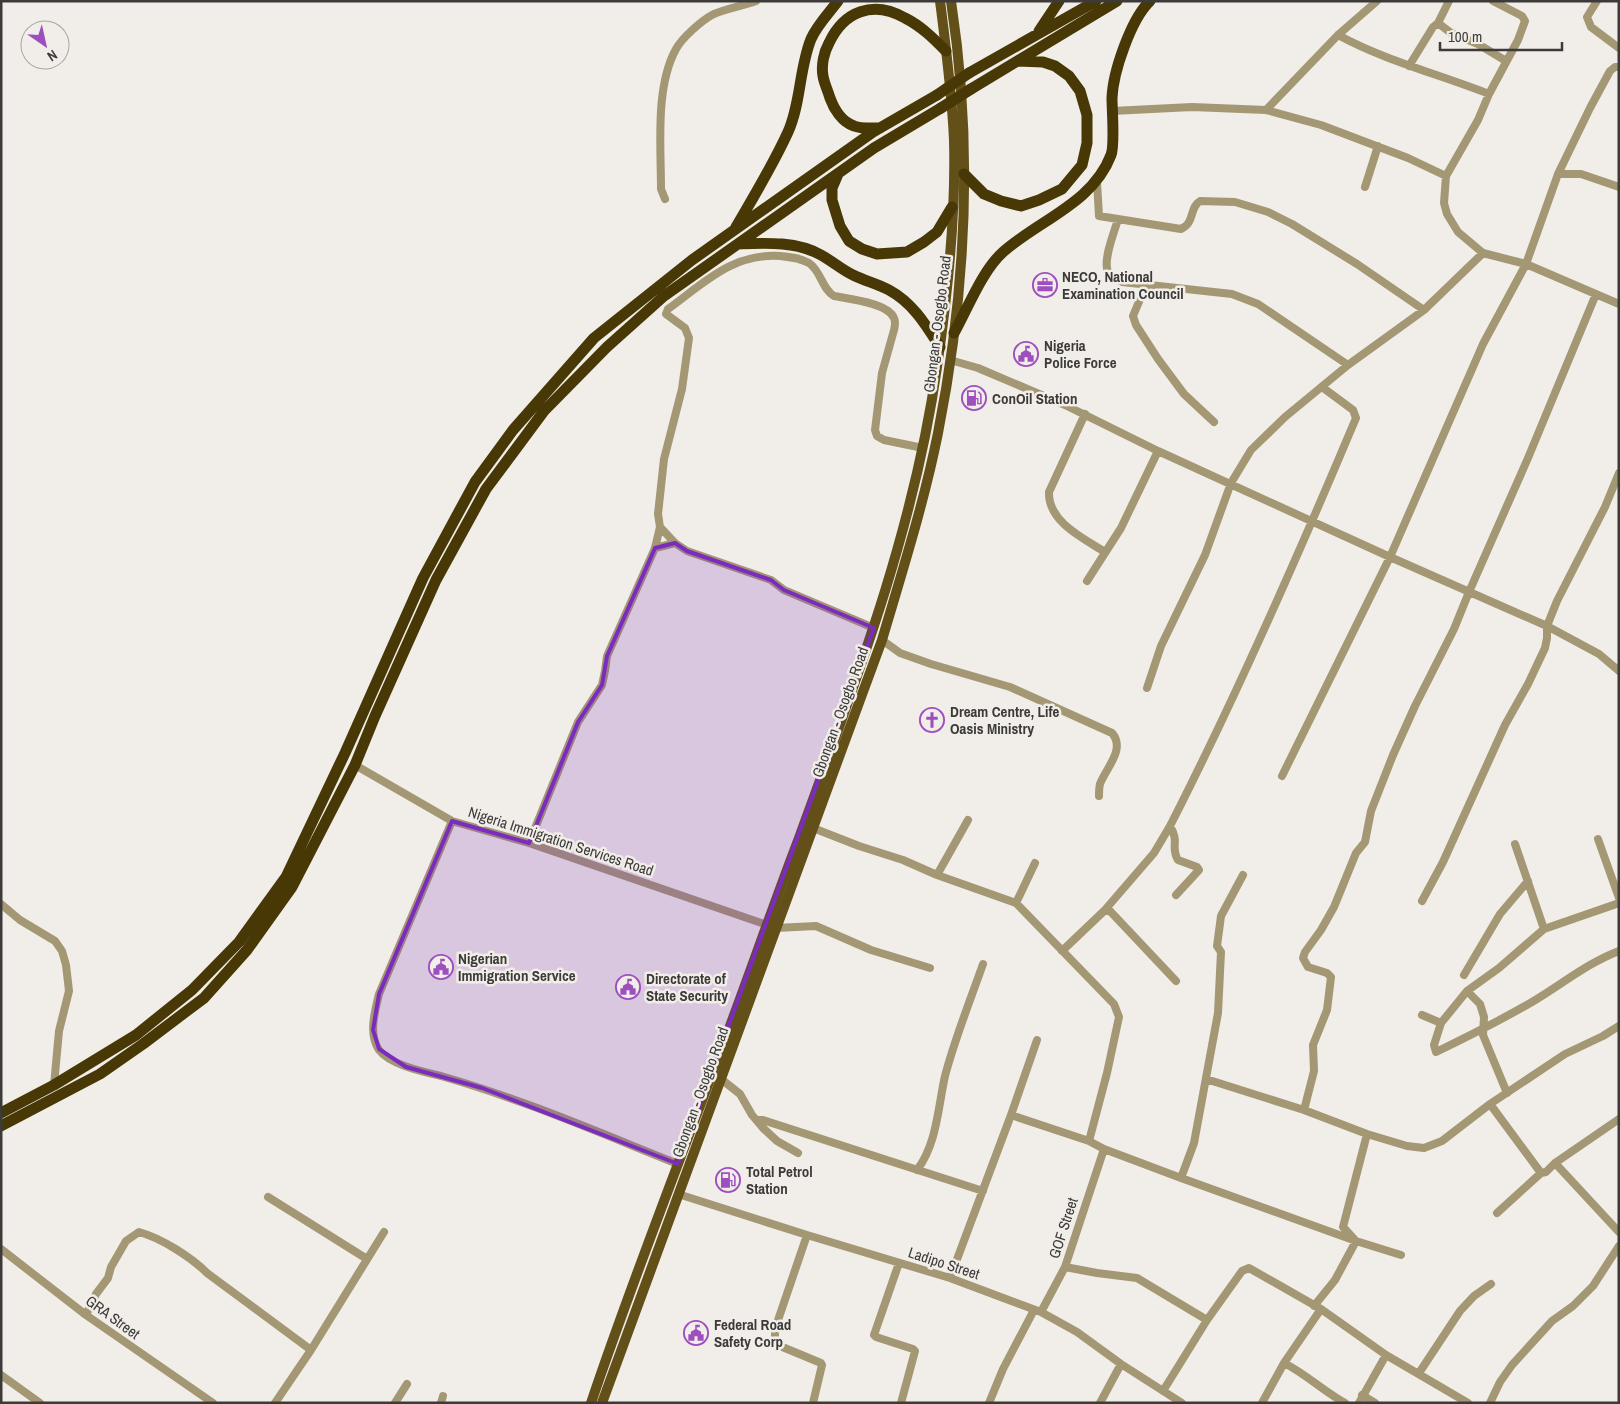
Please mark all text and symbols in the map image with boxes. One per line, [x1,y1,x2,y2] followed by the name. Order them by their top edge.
[20,20,70,70] north arrow
[1440,20,1562,52] scale bar
[1448,26,1482,47] text: 100 m
[44,46,61,66] text: N
[918,255,956,393] street label: Gbongan - Osogbo Road
[1062,266,1184,304] place label: NECO, National Examination Council
[1032,272,1058,298] office icon: NECO, National Examination Council
[1044,335,1117,373] place label: Nigeria Police Force
[1013,341,1039,367] public building icon: Nigeria Police Force
[961,385,987,411] fuel station icon: ConOil Station
[992,388,1077,409] place label: ConOil Station
[807,644,873,780] street label: Gbongan - Osogbo Road
[950,701,1060,739] place label: Dream Centre, Life Oasis Ministry
[919,707,945,733] church icon: Dream Centre, Life Oasis Ministry
[466,801,656,881] street label: Nigeria Immigration Services Road
[458,948,576,986] place label: Nigerian Immigration Service
[428,954,454,980] public building icon: Nigerian Immigration Service
[646,968,728,1006] place label: Directorate of State Security
[615,974,641,1000] public building icon: Directorate of State Security
[667,1024,733,1160] street label: Gbongan - Osogbo Road
[746,1161,813,1199] place label: Total Petrol Station
[715,1167,741,1193] fuel station icon: Total Petrol Station
[1043,1194,1083,1261] street label: GOF Street
[906,1242,983,1285] street label: Ladipo Street
[82,1290,145,1344] street label: GRA Street
[714,1314,791,1352] place label: Federal Road Safety Corp
[683,1320,709,1346] public building icon: Federal Road Safety Corp

